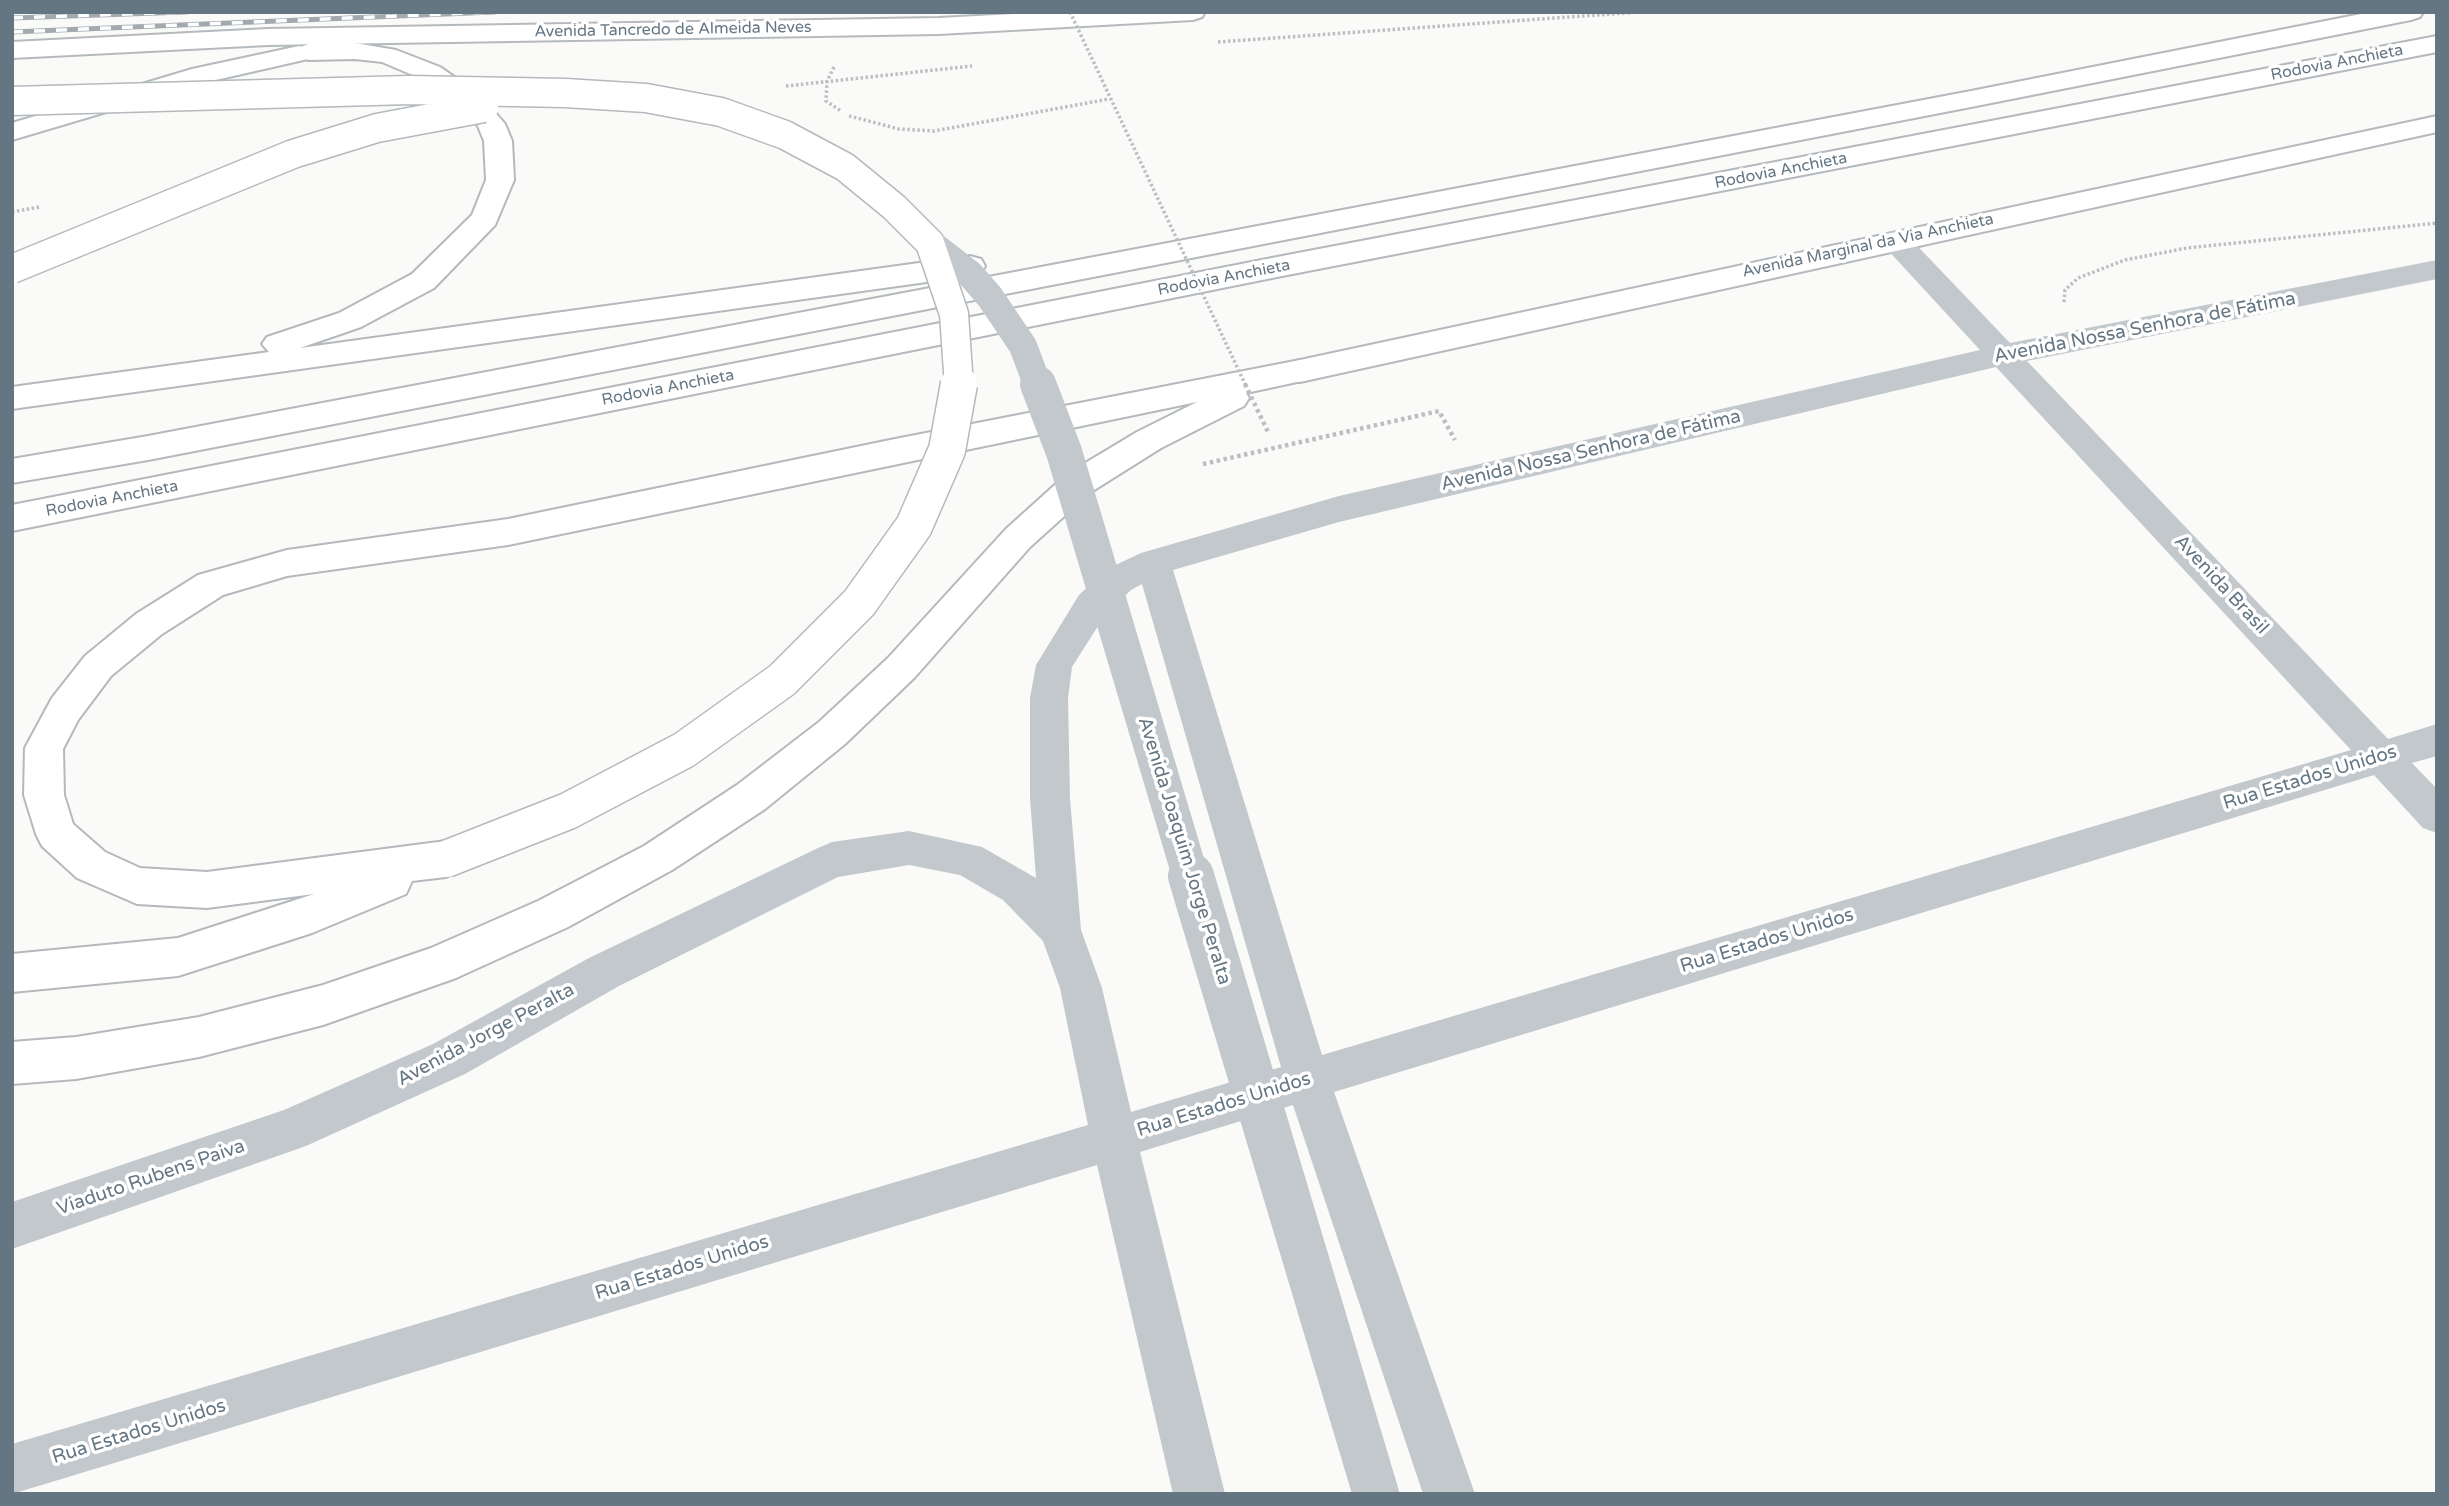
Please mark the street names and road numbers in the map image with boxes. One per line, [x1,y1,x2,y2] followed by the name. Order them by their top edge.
[534,18,812,42] street label: Avenida Tancredo de Almeida Neves
[2269,41,2405,85] street label: Rodovia Anchieta
[1713,149,1849,193] street label: Rodovia Anchieta
[1741,210,1995,282] street label: Avenida Marginal da Via Anchieta
[1156,256,1292,300] street label: Rodovia Anchieta
[1992,288,2298,368] street label: Avenida Nossa Senhora de Fátima
[600,366,736,410] street label: Rodovia Anchieta
[1439,405,1743,497] street label: Avenida Nossa Senhora de Fátima
[44,477,180,521] street label: Rodovia Anchieta
[2169,531,2273,639] street label: Avenida Brasil
[1132,714,1236,988] street label: Avenida Joaquim Jorge Peralta
[2220,741,2400,815] street label: Rua Estados Unidos
[1677,904,1857,978] street label: Rua Estados Unidos
[394,979,578,1091] street label: Avenida Jorge Peralta
[1134,1068,1314,1142] street label: Rua Estados Unidos
[54,1135,248,1221] street label: Viaduto Rubens Paiva
[592,1231,772,1305] street label: Rua Estados Unidos
[49,1395,229,1469] street label: Rua Estados Unidos

